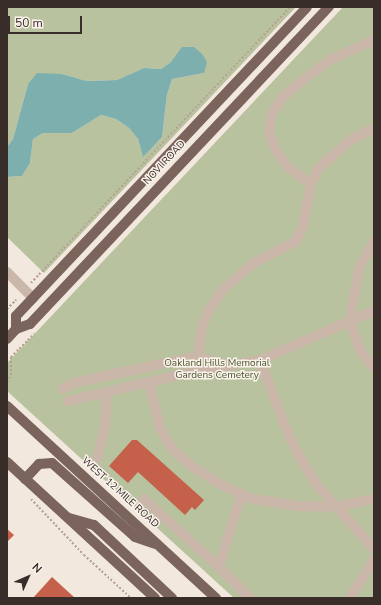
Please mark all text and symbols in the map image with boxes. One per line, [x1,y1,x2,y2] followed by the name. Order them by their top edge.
[10,8,84,34] scale bar
[15,15,43,31] text: 50 m
[142,138,188,188] street label: NOVI ROAD
[164,357,270,380] park label: Oakland Hills Memorial Gardens Cemetery
[79,455,161,531] street label: WEST 12 MILE ROAD
[8,557,48,597] north arrow
[29,560,45,576] text: N

